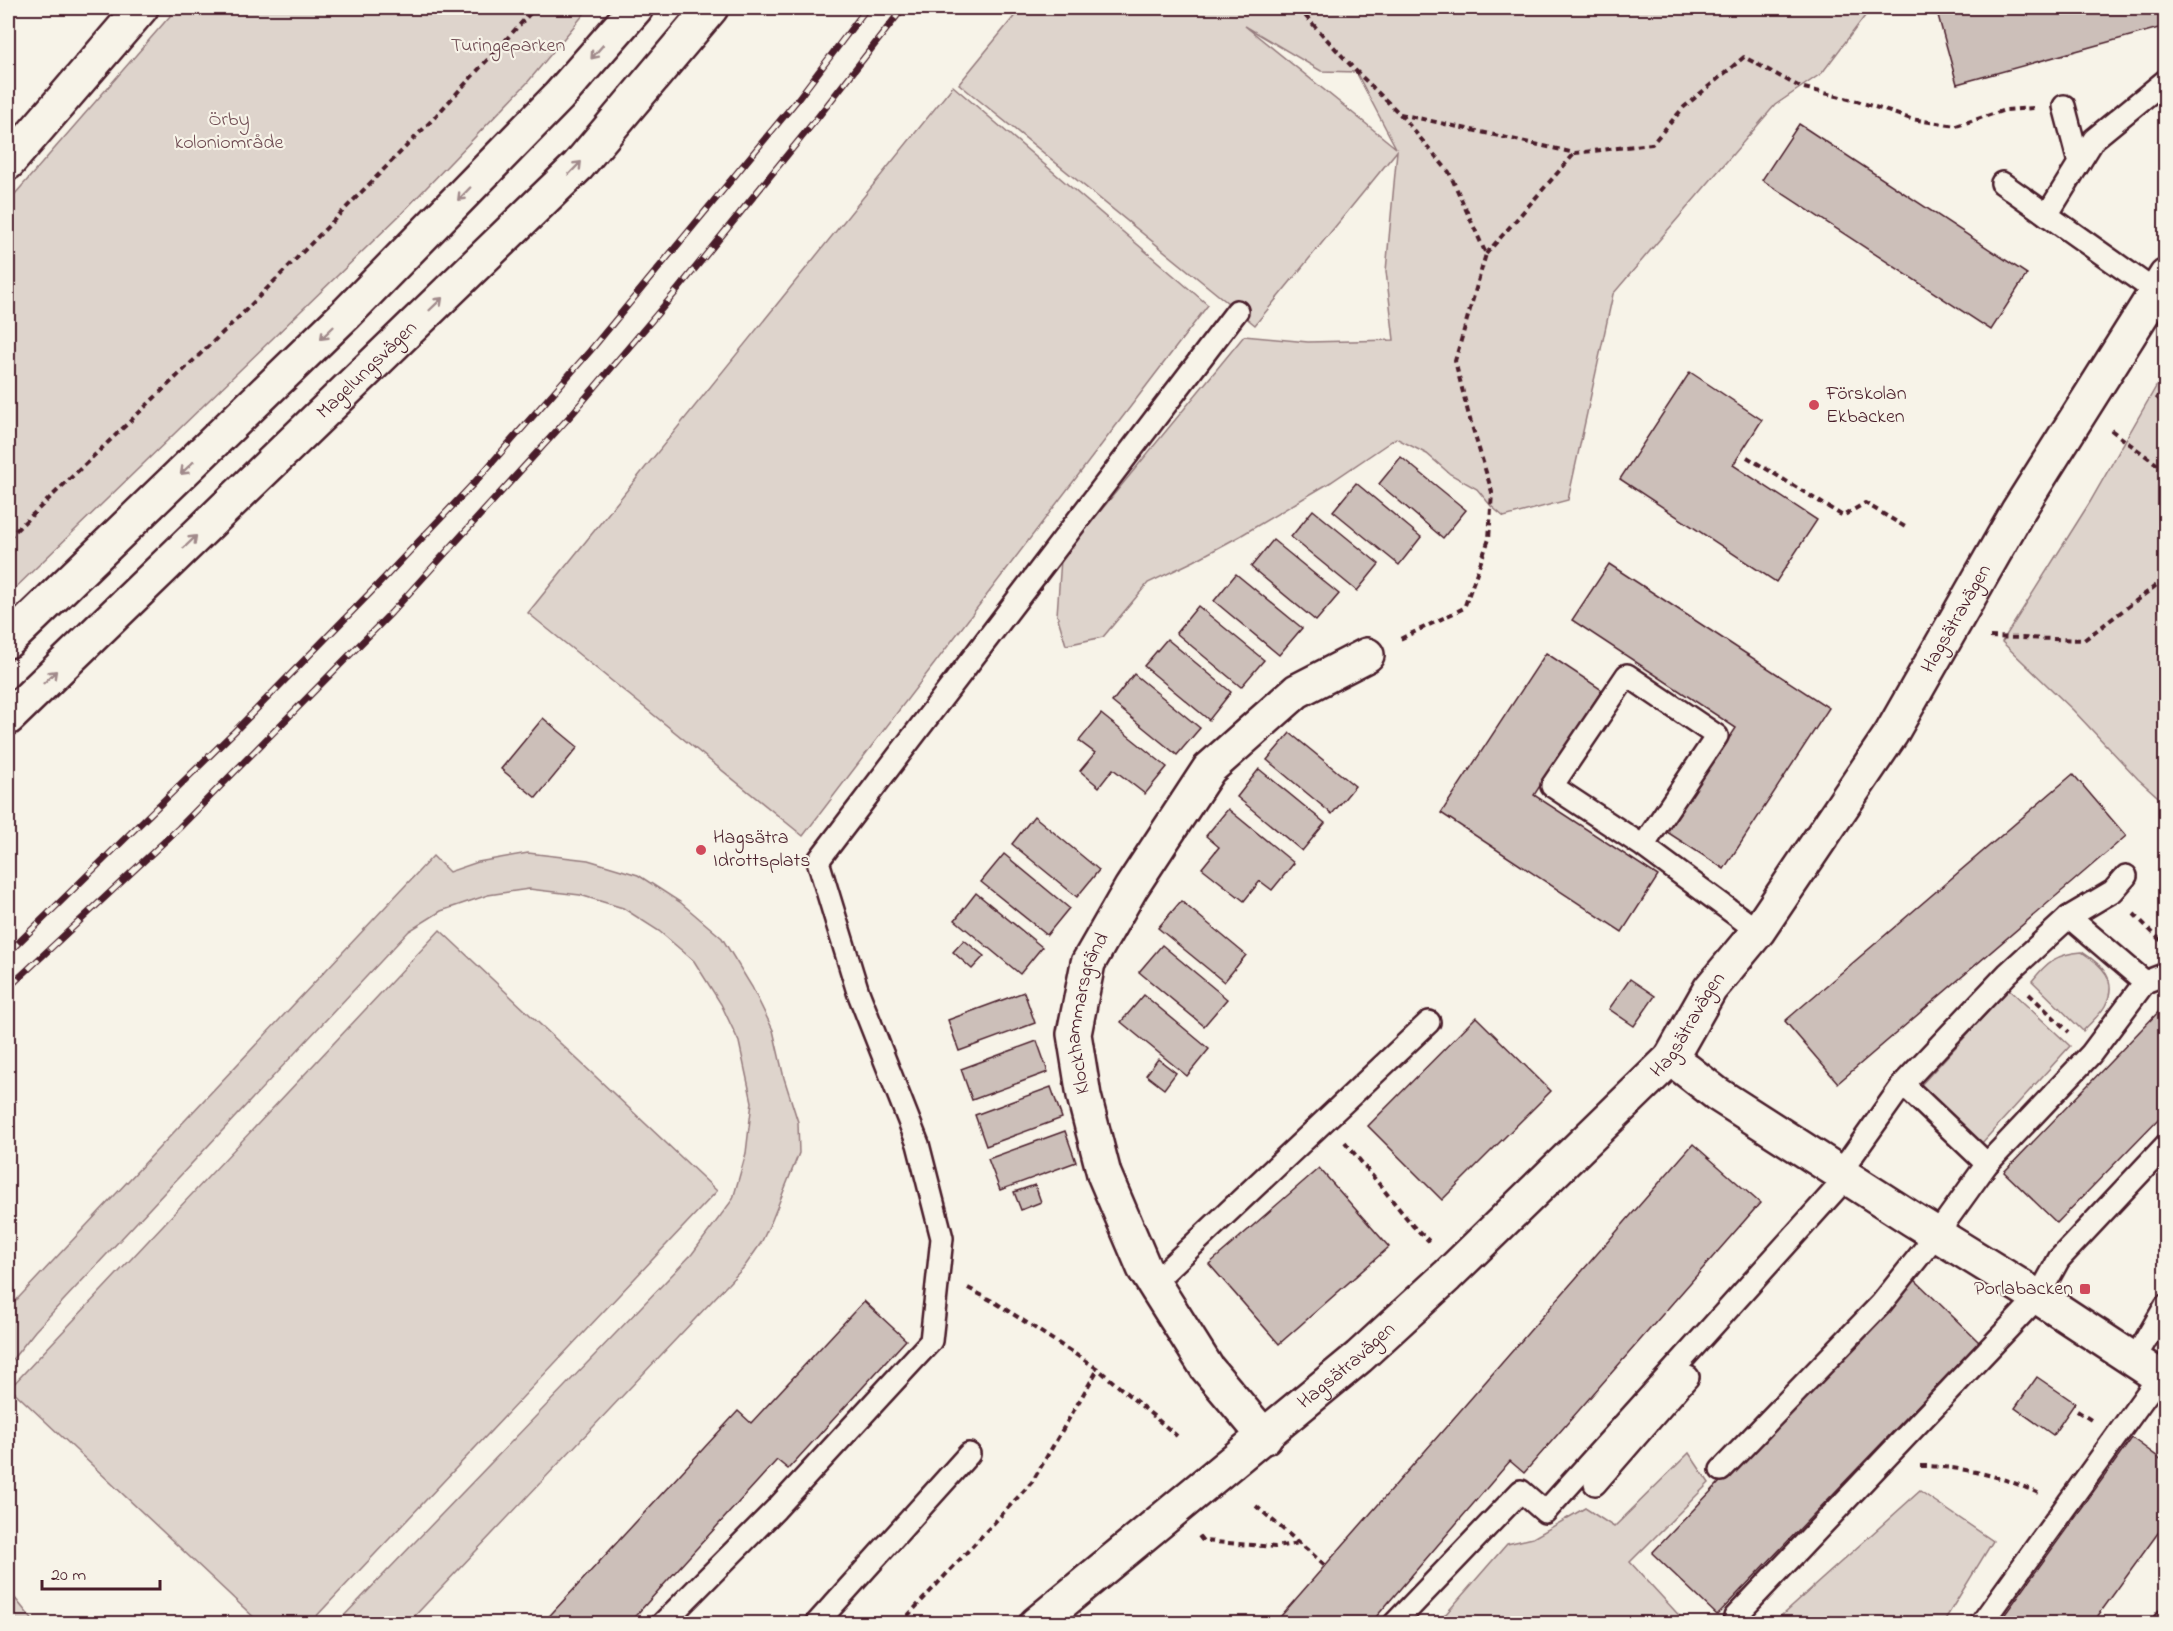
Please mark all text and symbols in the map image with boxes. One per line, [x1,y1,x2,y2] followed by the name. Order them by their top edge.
[451,32,565,62] park label: Turingeparken
[591,44,604,60] one-way arrow
[175,106,283,158] park label: Örby koloniområde
[568,161,583,176] one-way arrow
[456,186,471,201] one-way arrow
[428,297,443,311] one-way arrow
[310,314,424,426] street label: Magelungsvägen
[319,325,334,340] one-way arrow
[1825,380,1907,432] place label: Förskolan Ekbacken
[1807,398,1821,412] marker: Förskolan Ekbacken
[179,461,194,475] one-way arrow
[182,535,197,549] one-way arrow
[1914,559,1999,679] street label: Hagsätravägen
[42,670,57,685] one-way arrow
[713,824,811,876] place label: Hagsätra Idrottsplats
[694,843,708,857] marker: Hagsätra Idrottsplats
[1060,927,1117,1096] street label: Klockhammarsgränd
[1644,966,1733,1085] street label: Hagsätravägen
[1974,1275,2073,1304] place label: Porlabacken
[2078,1282,2092,1296] marker: Porlabacken
[1291,1315,1402,1416] street label: Hagsätravägen
[42,1553,160,1591] scale bar
[51,1563,86,1589] text: 20 m

